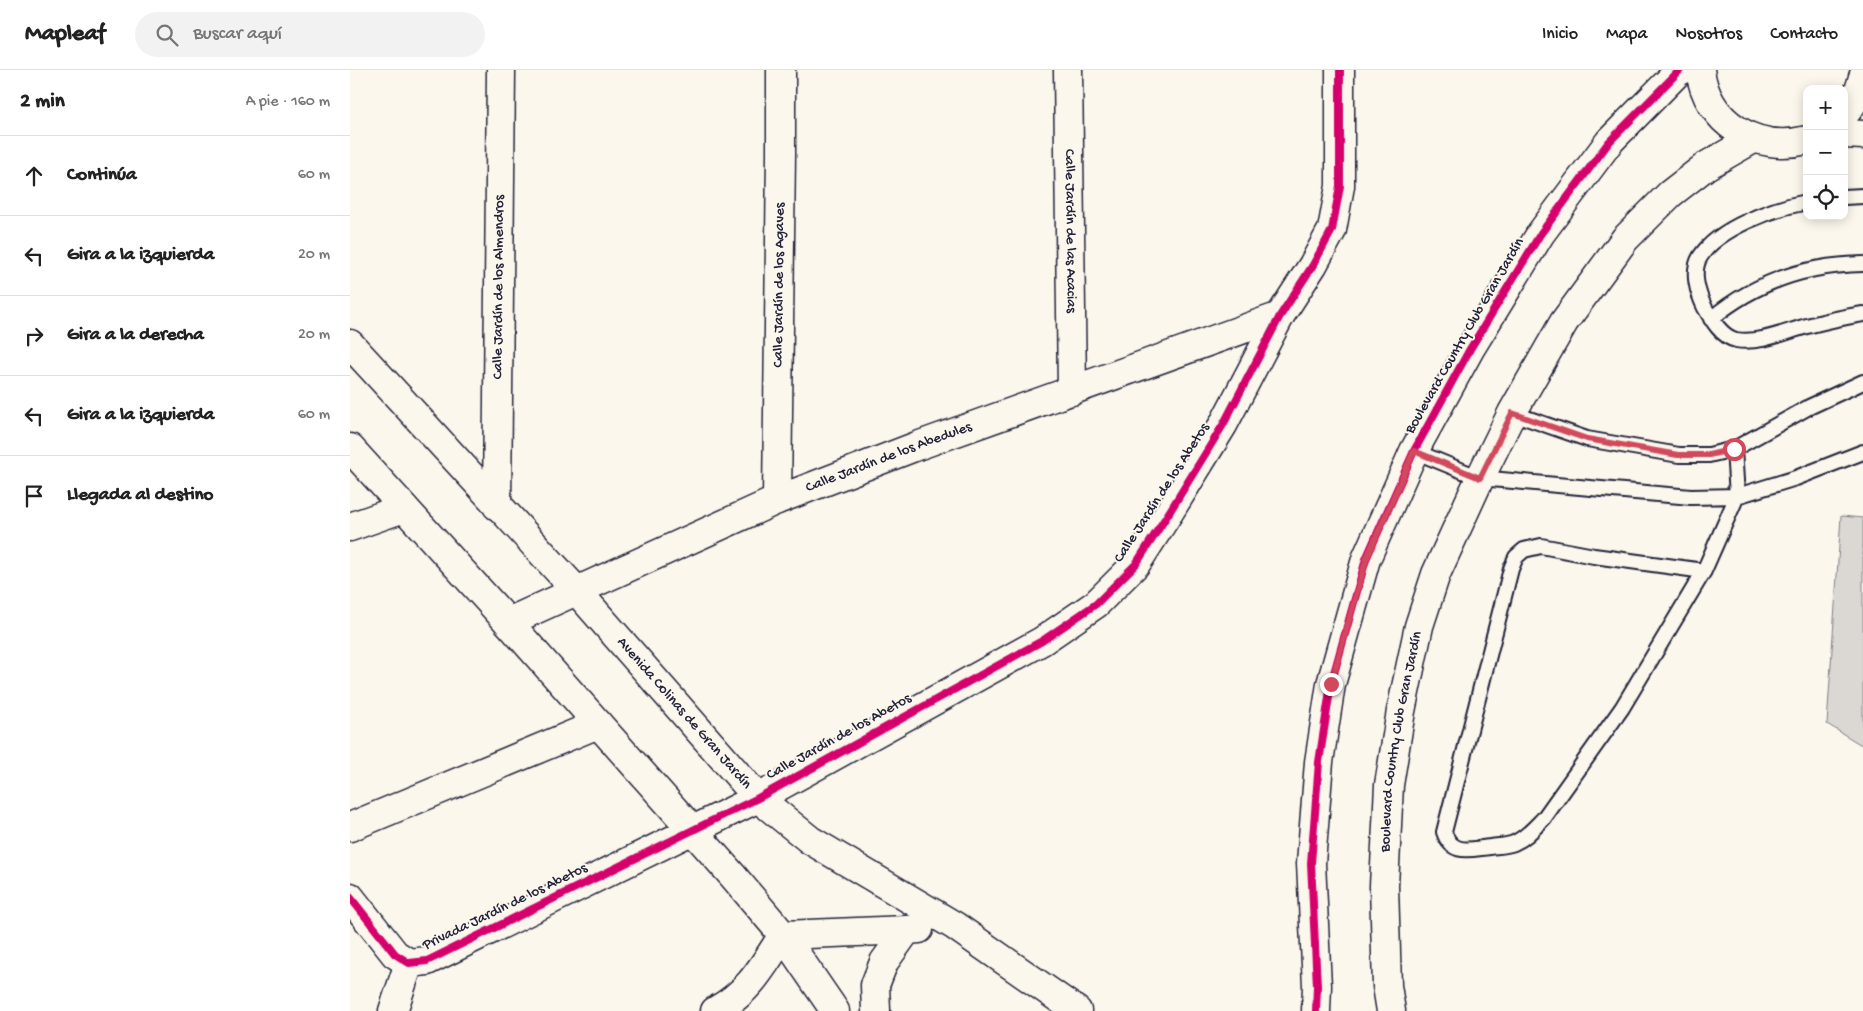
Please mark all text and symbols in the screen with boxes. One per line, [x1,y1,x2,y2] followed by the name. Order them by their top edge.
[135,12,485,57] search box
[25,20,105,49] text: Mapleaf
[153,21,181,49] icon: search
[193,23,282,46] text: Buscar aquí
[1542,24,1578,45] text: Inicio
[1606,24,1647,45] text: Mapa
[1675,24,1742,45] text: Nosotros
[1770,24,1838,45] text: Contacto
[1803,85,1848,220] map controls
[1803,85,1848,130] button: +
[20,90,65,115] text: 2 min
[246,93,330,112] text: A pie · 160 m
[1803,130,1848,175] button: −
[1060,149,1080,314] street label: Calle Jardín de las Acacias
[20,162,48,190] icon: ahead
[67,164,137,187] text: Continúa
[298,166,330,185] text: 60 m
[1803,175,1848,220] button: locate
[489,194,509,379] street label: Calle Jardín de los Almendros
[770,202,789,367] street label: Calle Jardín de los Agaves
[1401,235,1529,438] street label: Boulevard Country Club Gran Jardín
[20,242,48,270] icon: left
[67,244,214,267] text: Gira a la izquierda
[298,246,330,265] text: 20 m
[20,322,48,350] icon: right
[67,324,204,347] text: Gira a la derecha
[298,326,330,345] text: 20 m
[20,402,48,430] icon: left
[67,404,214,427] text: Gira a la izquierda
[298,406,330,425] text: 60 m
[803,418,975,497] street label: Calle Jardín de los Abedules
[1110,419,1214,566] street label: Calle Jardín de los Abetos
[1723,438,1746,461] route start
[20,482,48,510] icon: arrive
[67,484,213,507] text: Llegada al destino
[1377,630,1427,854] street label: Boulevard Country Club Gran Jardín
[613,634,755,793] street label: Avenida Colinas de Gran Jardín
[1320,673,1343,696] route end
[763,689,915,784] street label: Calle Jardín de los Abetos
[419,859,591,955] street label: Privada Jardín de los Abetos

